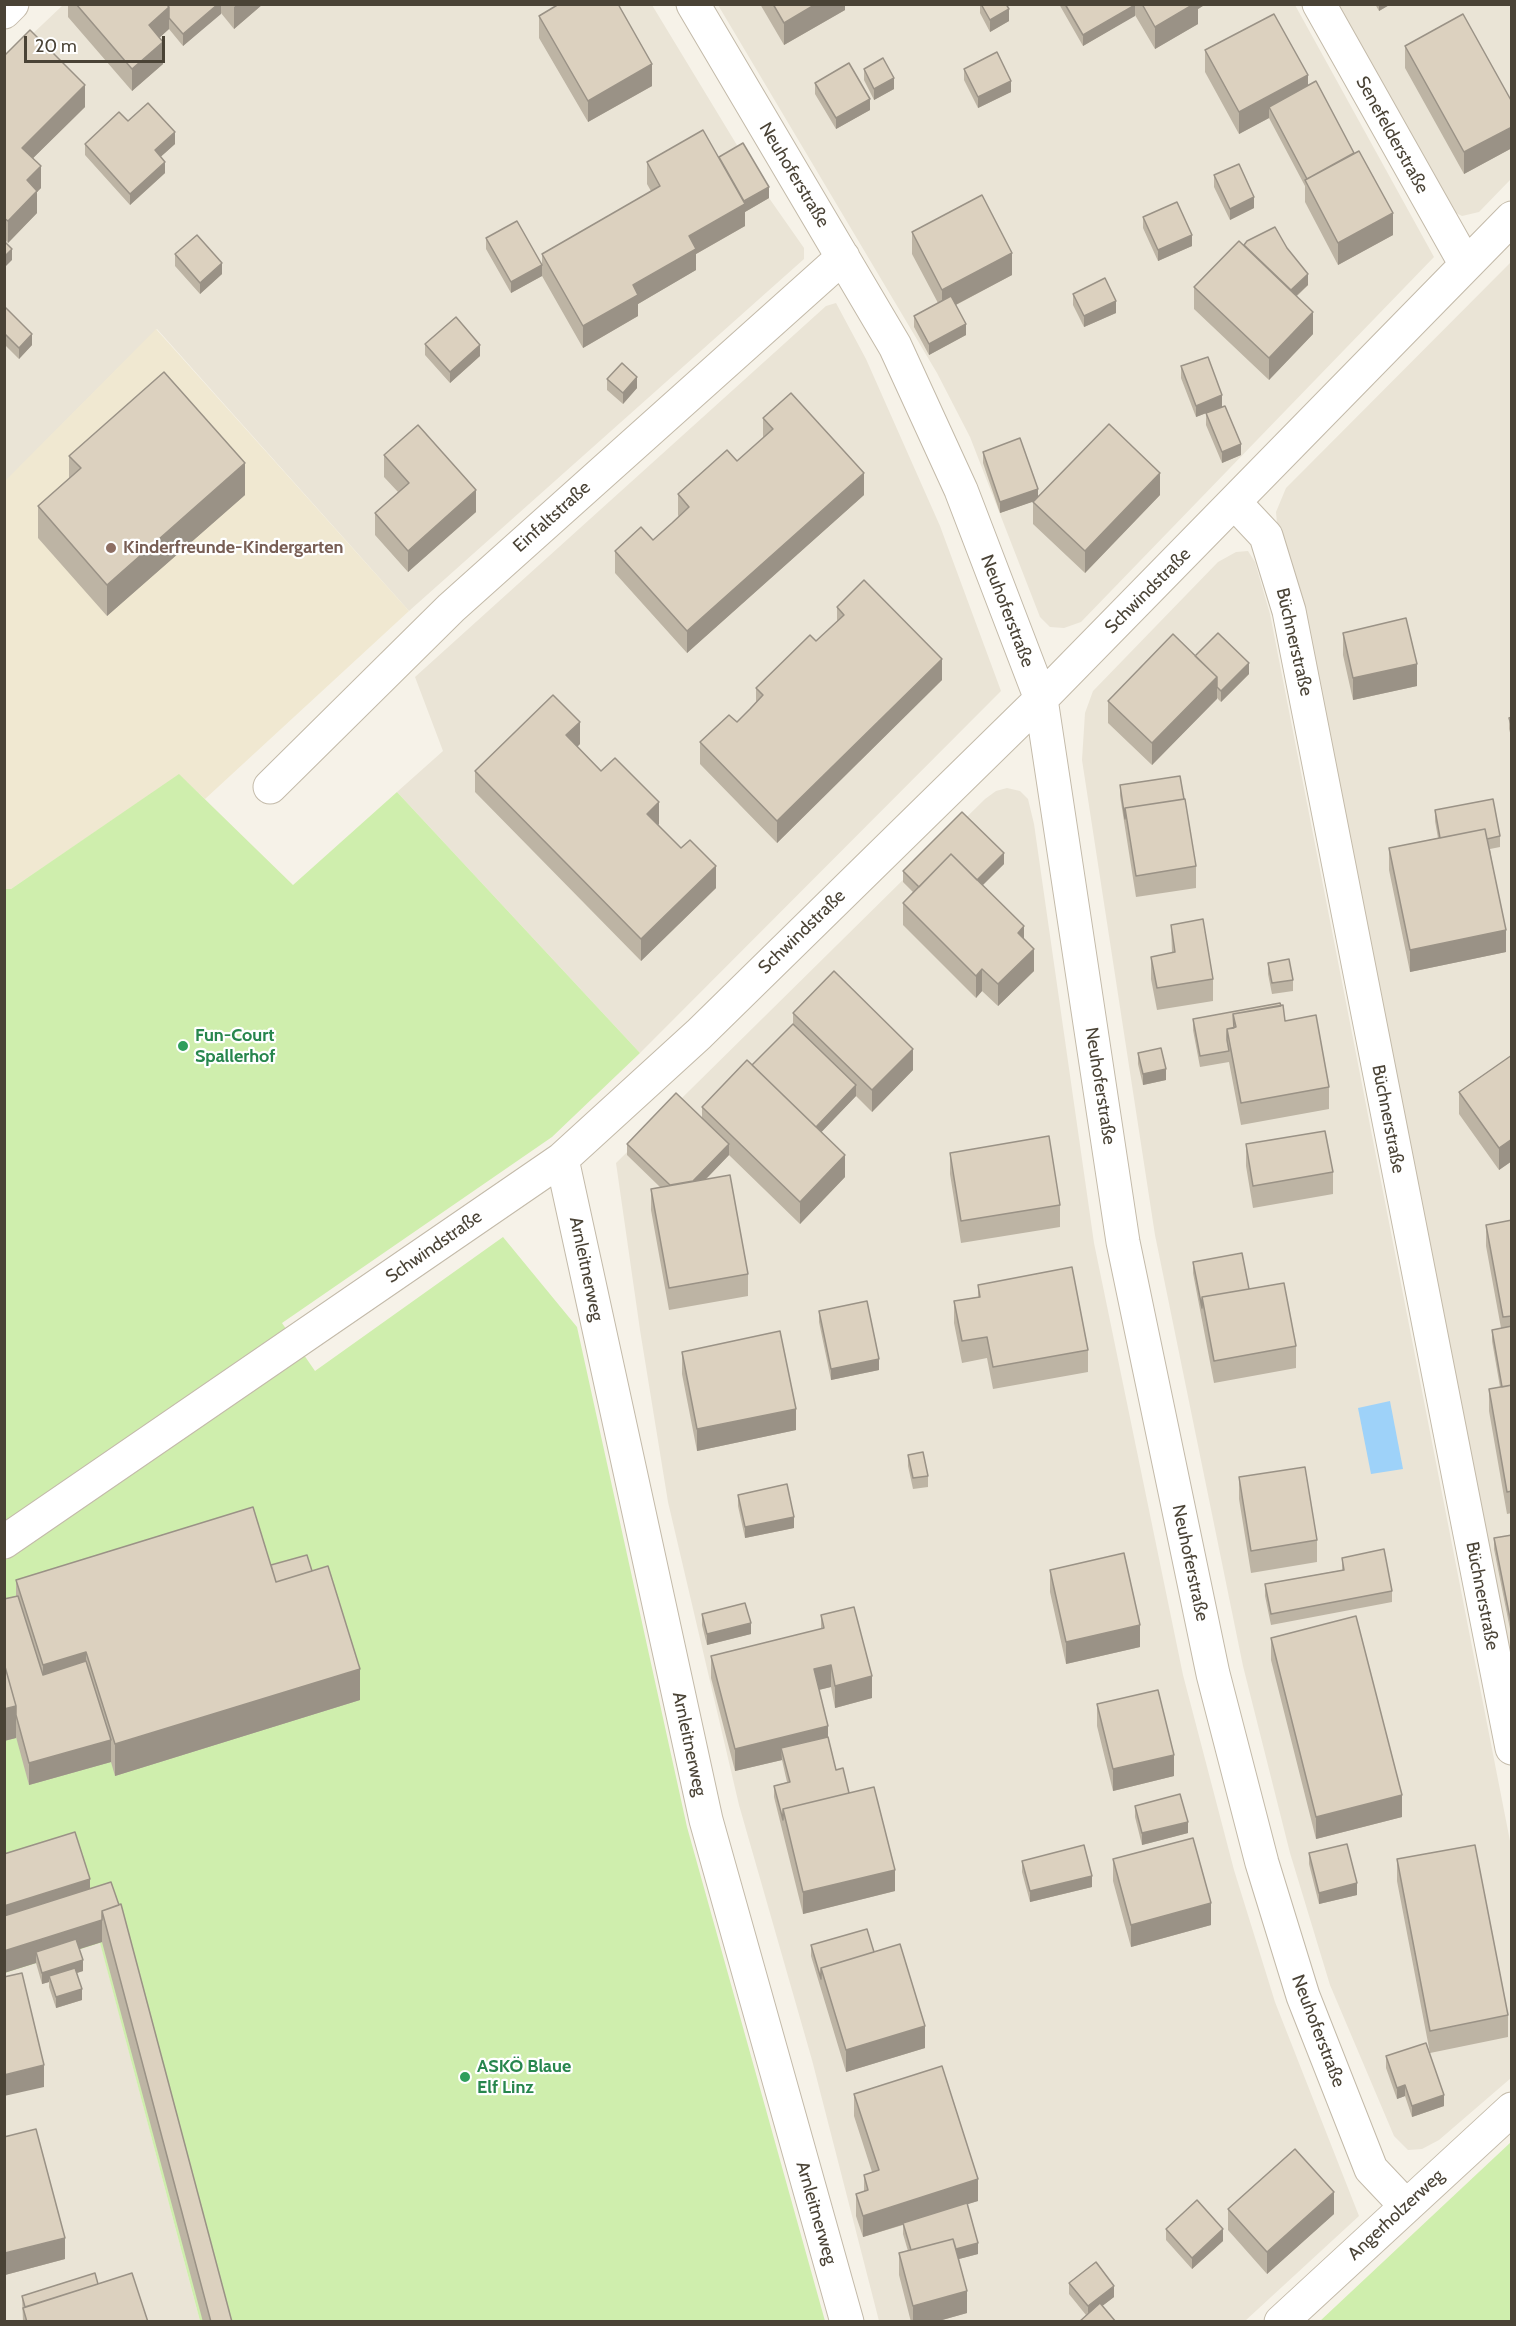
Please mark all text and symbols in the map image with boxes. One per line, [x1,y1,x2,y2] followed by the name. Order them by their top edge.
[27,24,168,62] scale bar
[35,35,77,57] text: 20 m
[1351,73,1433,197] street label: Senefelderstraße
[754,119,834,231] street label: Neuhoferstraße
[509,477,595,557] street label: Einfaltstraße
[123,537,343,559] place label: Kinderfreunde-Kindergarten
[104,541,118,555] marker: Kinderfreunde-Kindergarten
[1101,544,1195,638] street label: Schwindstraße
[976,552,1038,670] street label: Neuhoferstraße
[1271,586,1317,698] street label: Büchnerstraße
[754,885,850,979] street label: Schwindstraße
[195,1025,275,1068] place label: Fun-Court Spallerhof
[1080,1026,1120,1146] street label: Neuhoferstraße
[176,1039,190,1053] marker: Fun-Court Spallerhof
[1367,1063,1409,1175] street label: Büchnerstraße
[382,1206,486,1288] street label: Schwindstraße
[564,1215,608,1323] street label: Arnleitnerweg
[1167,1503,1213,1623] street label: Neuhoferstraße
[1461,1540,1503,1652] street label: Büchnerstraße
[667,1690,711,1798] street label: Arnleitnerweg
[1287,1972,1349,2090] street label: Neuhoferstraße
[477,2056,571,2098] place label: ASKÖ Blaue Elf Linz
[458,2070,472,2084] marker: ASKÖ Blaue Elf Linz
[791,2159,841,2267] street label: Arnleitnerweg
[1344,2165,1448,2265] street label: Angerholzerweg

